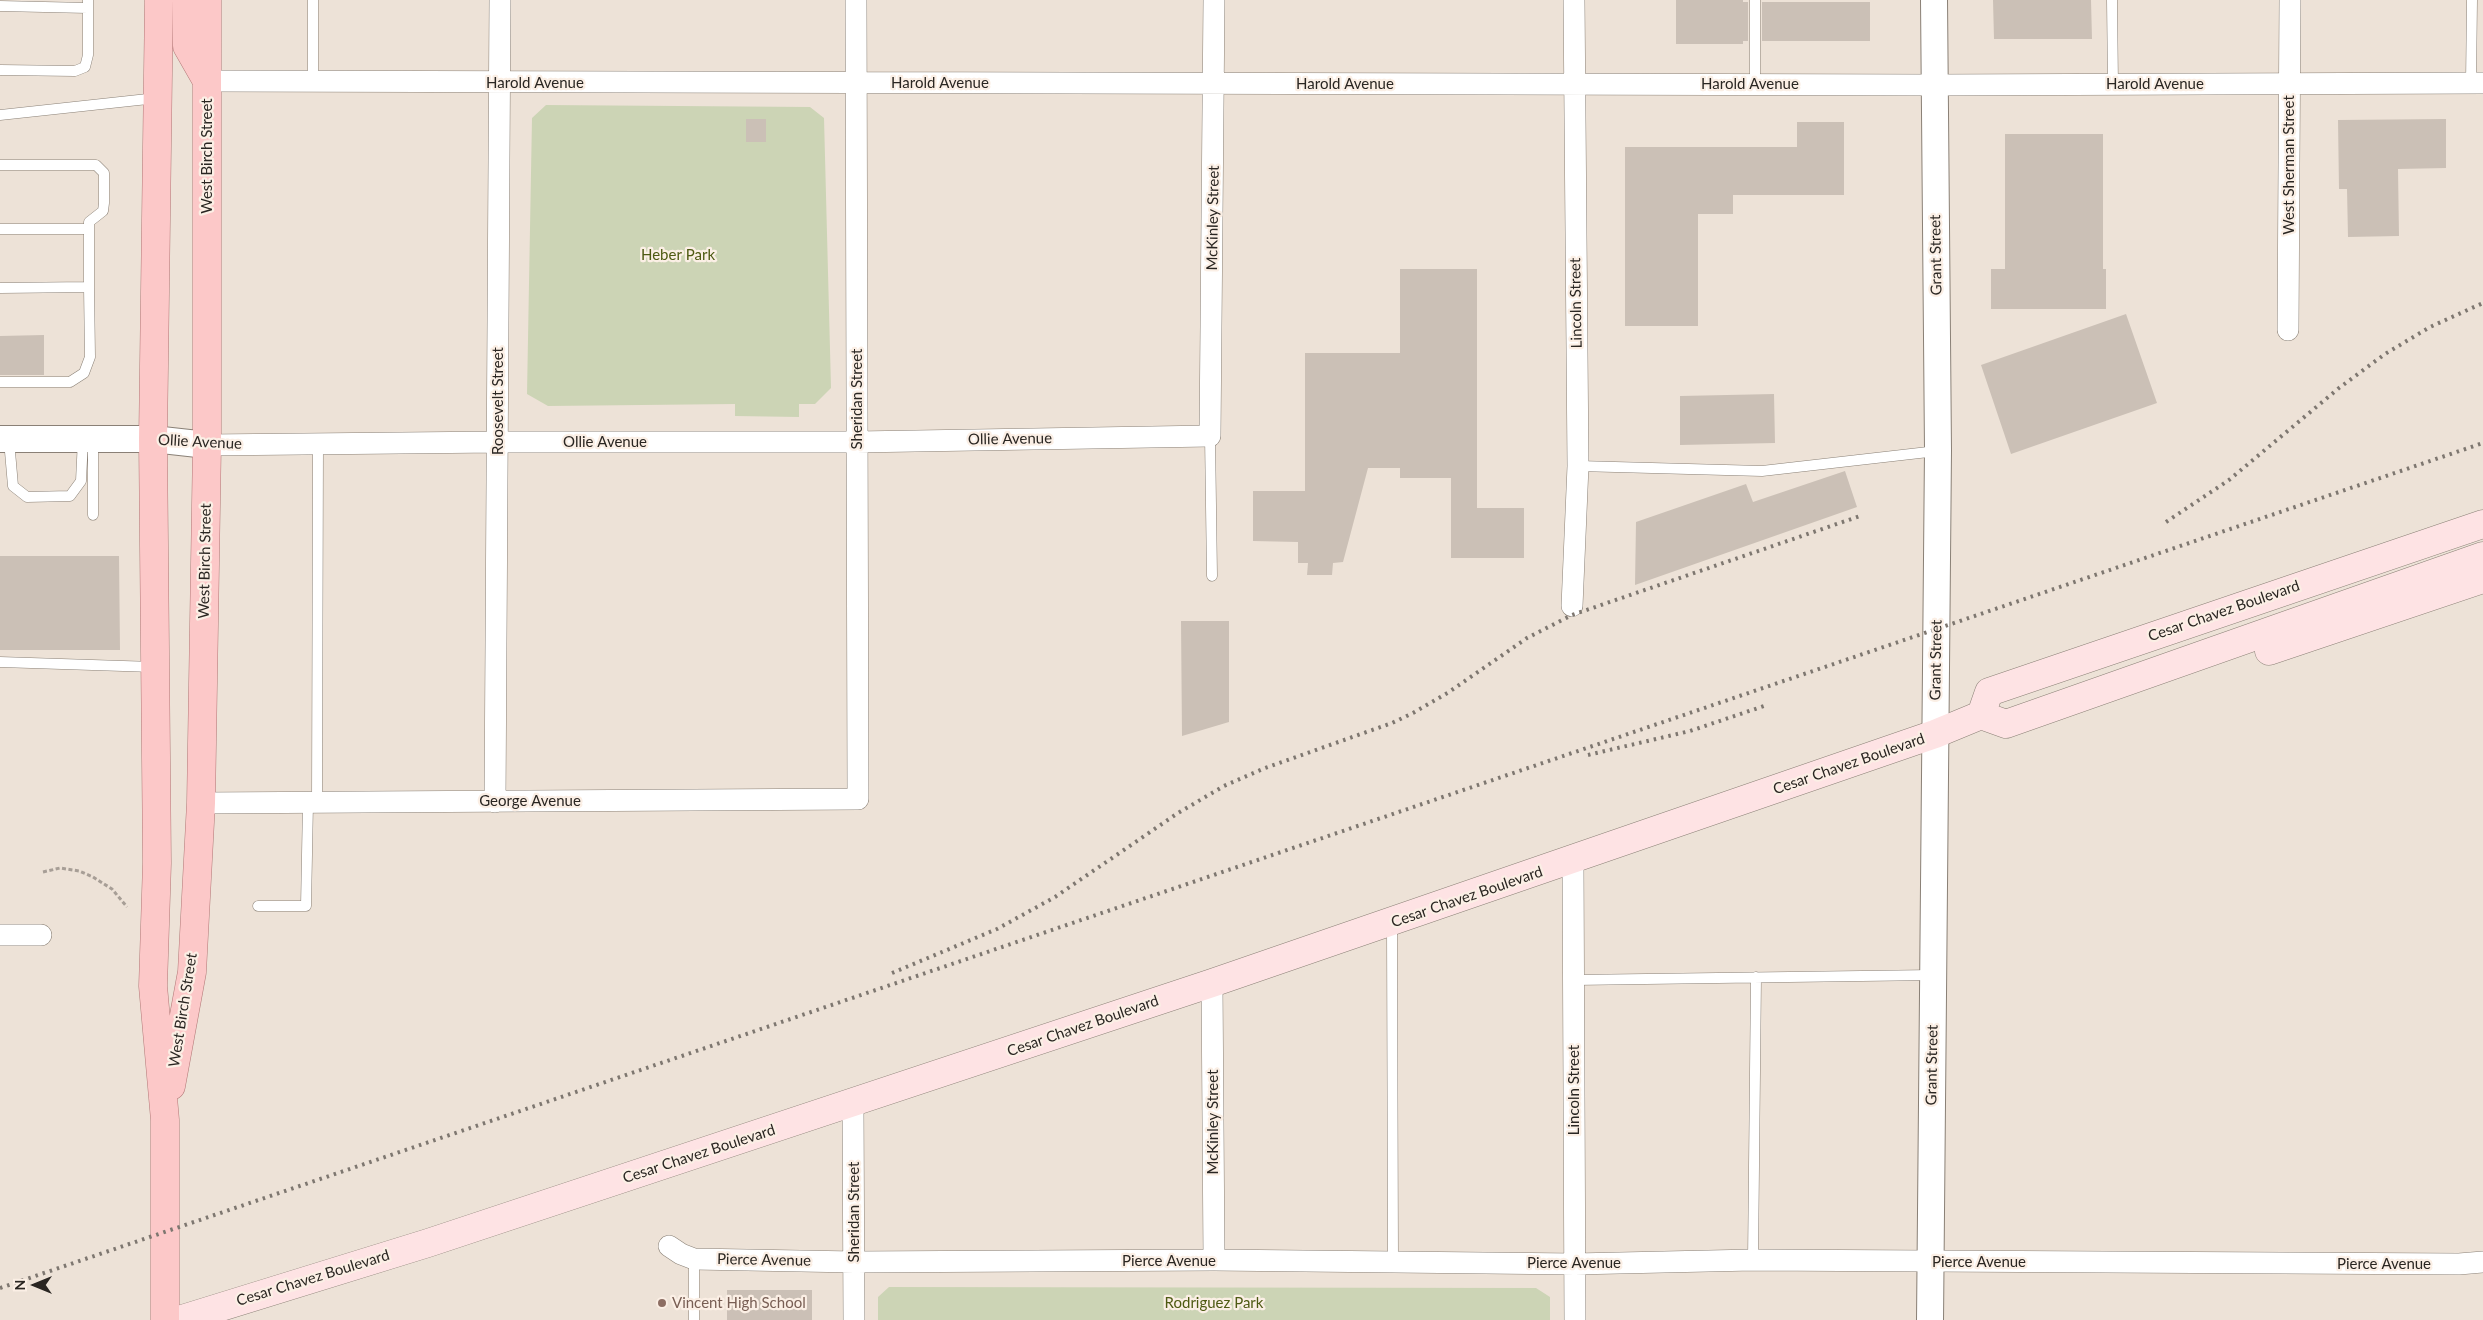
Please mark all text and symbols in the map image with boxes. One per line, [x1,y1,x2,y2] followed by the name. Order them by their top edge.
[486,74,584,92] street label: Harold Avenue
[891,74,989,92] street label: Harold Avenue
[1296,75,1394,93] street label: Harold Avenue
[1701,75,1799,93] street label: Harold Avenue
[2106,75,2204,93] street label: Harold Avenue
[2280,95,2298,235] street label: West Sherman Street
[198,98,216,214] street label: West Birch Street
[1203,165,1223,271] street label: McKinley Street
[1926,215,1946,295] street label: Grant Street
[641,246,715,264] park label: Heber Park
[1566,258,1586,348] street label: Lincoln Street
[489,347,507,455] street label: Roosevelt Street
[848,349,866,449] street label: Sheridan Street
[968,429,1052,449] street label: Ollie Avenue
[158,431,242,453] street label: Ollie Avenue
[563,433,647,451] street label: Ollie Avenue
[195,503,215,619] street label: West Birch Street
[2146,577,2302,645] street label: Cesar Chavez Boulevard
[1926,620,1946,700] street label: Grant Street
[1771,730,1927,798] street label: Cesar Chavez Boulevard
[479,792,581,810] street label: George Avenue
[1389,863,1545,931] street label: Cesar Chavez Boulevard
[165,952,201,1068] street label: West Birch Street
[1005,992,1161,1060] street label: Cesar Chavez Boulevard
[1922,1025,1942,1105] street label: Grant Street
[1565,1045,1583,1135] street label: Lincoln Street
[1204,1069,1222,1175] street label: McKinley Street
[621,1121,777,1187] street label: Cesar Chavez Boulevard
[845,1162,863,1262] street label: Sheridan Street
[234,1246,392,1310] street label: Cesar Chavez Boulevard
[717,1250,811,1270] street label: Pierce Avenue
[1122,1252,1216,1270] street label: Pierce Avenue
[1932,1253,2026,1271] street label: Pierce Avenue
[1527,1254,1621,1272] street label: Pierce Avenue
[2337,1255,2431,1273] street label: Pierce Avenue
[10,1260,60,1310] north arrow
[11,1280,28,1290] text: N
[672,1294,806,1312] place label: Vincent High School
[1165,1294,1263,1312] park label: Rodriguez Park
[656,1297,668,1309] marker: Vincent High School

